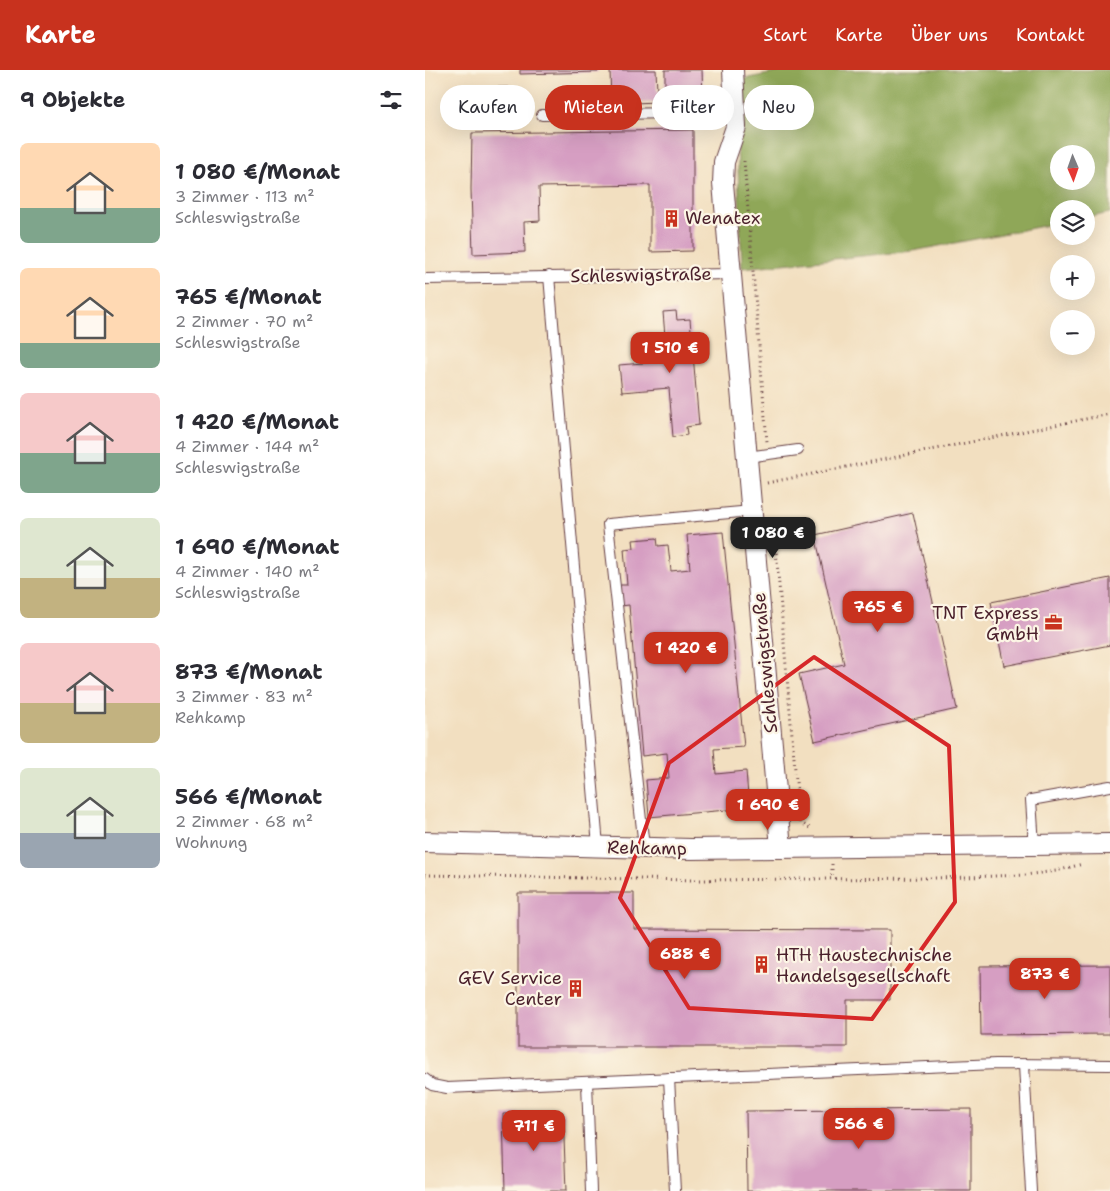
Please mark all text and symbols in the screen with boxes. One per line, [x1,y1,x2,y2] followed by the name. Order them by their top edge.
[25,19,96,51] text: Karte
[763,23,807,47] text: Start
[835,23,883,47] text: Karte
[911,23,988,47] text: Über uns
[1016,23,1085,47] text: Kontakt
[440,85,535,130] chip: Kaufen
[545,85,642,130] chip: Mieten
[652,85,734,130] chip: Filter
[744,85,814,130] chip: Neu
[20,86,125,114] text: 9 Objekte
[377,86,405,114] icon: filters
[1050,145,1095,190] north arrow
[1050,145,1095,355] map controls
[175,158,340,186] text: 1 080 €/Monat
[60,163,120,223] icon: home
[175,186,315,207] text: 3 Zimmer · 113 m²
[1050,200,1095,245] button: layers
[685,206,760,230] place label: Wenatex
[175,207,301,228] text: Schleswigstraße
[661,208,681,228] building icon: Wenatex
[1050,255,1095,300] button: +
[570,262,712,288] street label: Schleswigstraße
[175,283,322,311] text: 765 €/Monat
[60,288,120,348] icon: home
[1050,310,1095,355] button: −
[175,311,313,332] text: 2 Zimmer · 70 m²
[175,332,301,353] text: Schleswigstraße
[624,332,716,374] pin: 1 510 €
[642,337,698,358] text: 1 510 €
[175,408,339,436] text: 1 420 €/Monat
[60,413,120,473] icon: home
[175,436,319,457] text: 4 Zimmer · 144 m²
[175,457,301,478] text: Schleswigstraße
[727,516,819,559] pin: 1 080 €
[742,522,804,543] text: 1 080 €
[175,533,339,561] text: 1 690 €/Monat
[60,538,120,598] icon: home
[175,561,320,582] text: 4 Zimmer · 140 m²
[175,582,301,603] text: Schleswigstraße
[843,590,913,633] pin: 765 €
[747,592,783,734] street label: Schleswigstraße
[854,596,902,617] text: 765 €
[932,601,1039,646] place label: TNT Express GmbH
[1043,613,1063,633] office icon: TNT Express GmbH
[640,632,732,674] pin: 1 420 €
[655,637,717,658] text: 1 420 €
[175,658,322,686] text: 873 €/Monat
[60,663,120,723] icon: home
[175,686,313,707] text: 3 Zimmer · 83 m²
[175,707,246,728] text: Rehkamp
[175,783,322,811] text: 566 €/Monat
[60,788,120,848] icon: home
[722,788,814,831] pin: 1 690 €
[737,794,799,815] text: 1 690 €
[175,811,313,832] text: 2 Zimmer · 68 m²
[175,832,247,853] text: Wohnung
[607,835,687,861] street label: Rehkamp
[650,938,720,980] pin: 688 €
[660,943,710,964] text: 688 €
[776,943,952,988] place label: HTH Haustechnische Handelsgesellschaft
[752,955,772,975] building icon: HTH Haustechnische Handelsgesellschaft
[1010,958,1080,1000] pin: 873 €
[1020,963,1070,984] text: 873 €
[458,966,562,1011] place label: GEV Service Center
[566,978,586,998] building icon: GEV Service Center
[824,1108,894,1150] pin: 566 €
[499,1110,569,1152] pin: 711 €
[834,1113,884,1134] text: 566 €
[513,1115,555,1136] text: 711 €

